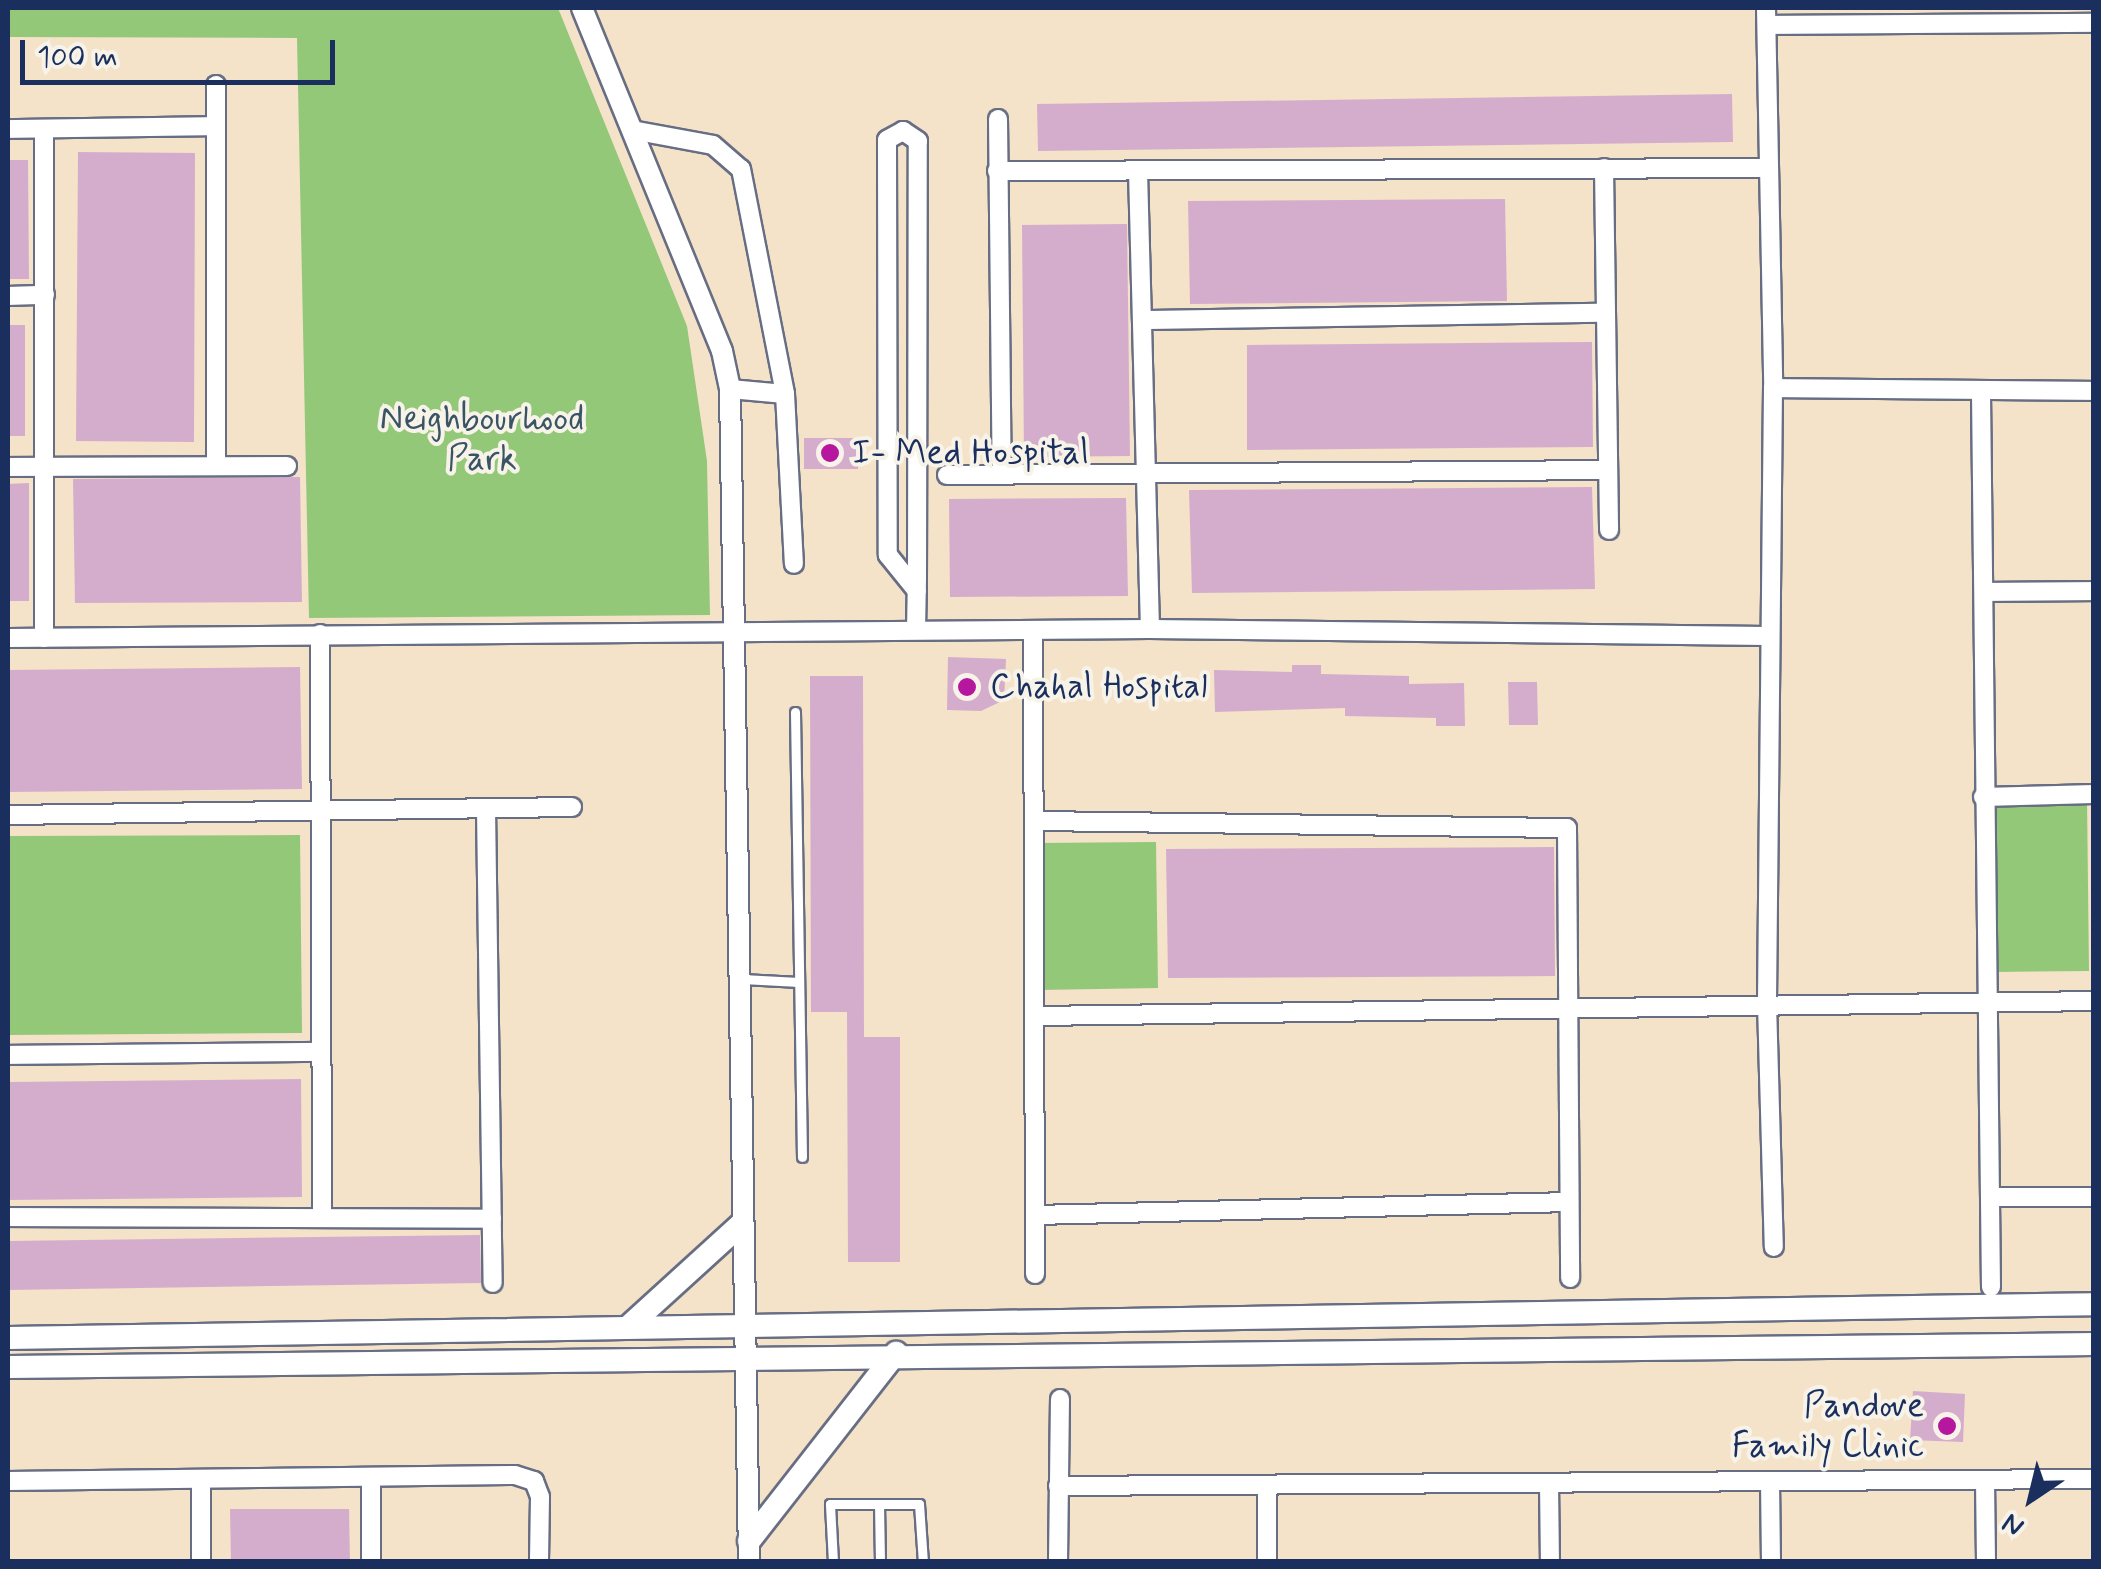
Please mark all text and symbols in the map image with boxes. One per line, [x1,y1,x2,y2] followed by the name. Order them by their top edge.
[25,20,340,82] scale bar
[37,38,118,77] text: 100 m
[380,398,584,480] park label: Neighbourhood Park
[852,432,1095,474] place label: I- Med Hospital
[817,440,843,466] marker: I- Med Hospital
[990,666,1227,708] place label: Chahal Hospital
[954,674,980,700] marker: Chahal Hospital
[1727,1385,1924,1467] place label: Pandove Family Clinic
[1934,1413,1960,1439] marker: Pandove Family Clinic
[1981,1449,2081,1549] north arrow
[1995,1503,2032,1544] text: N

